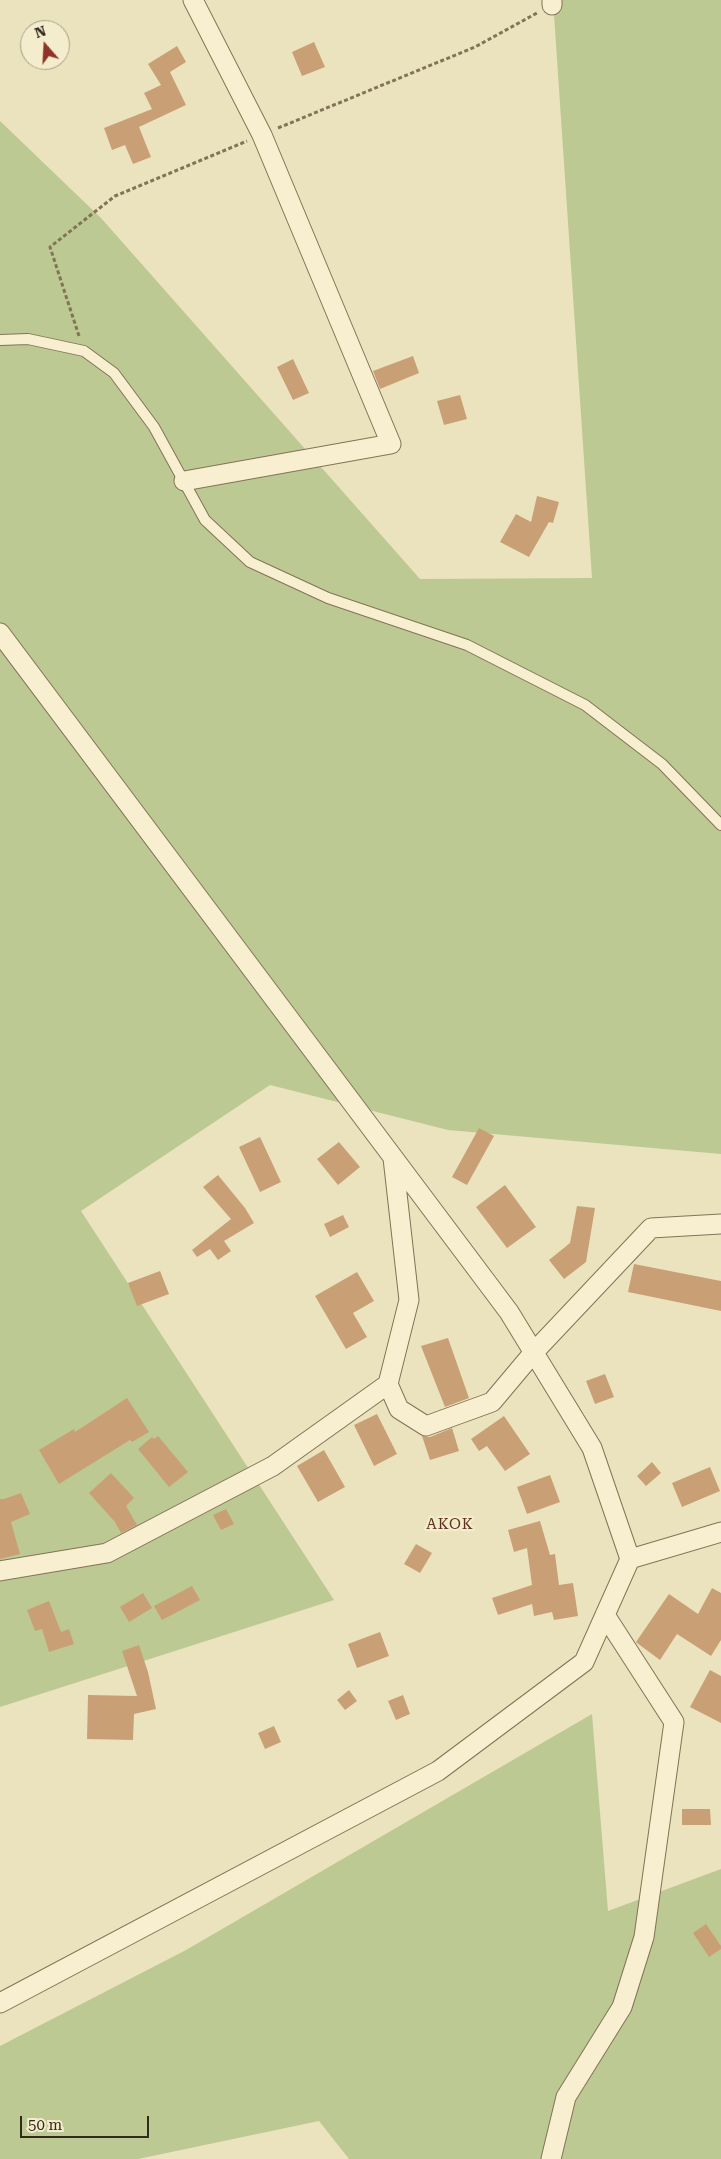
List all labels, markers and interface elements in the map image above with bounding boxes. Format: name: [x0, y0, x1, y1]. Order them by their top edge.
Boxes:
north arrow: [20, 20, 70, 70]
text: N: [33, 22, 48, 41]
district label: AKOK: [426, 1516, 474, 1534]
scale bar: [22, 2106, 151, 2138]
text: 50 m: [28, 2116, 62, 2134]

